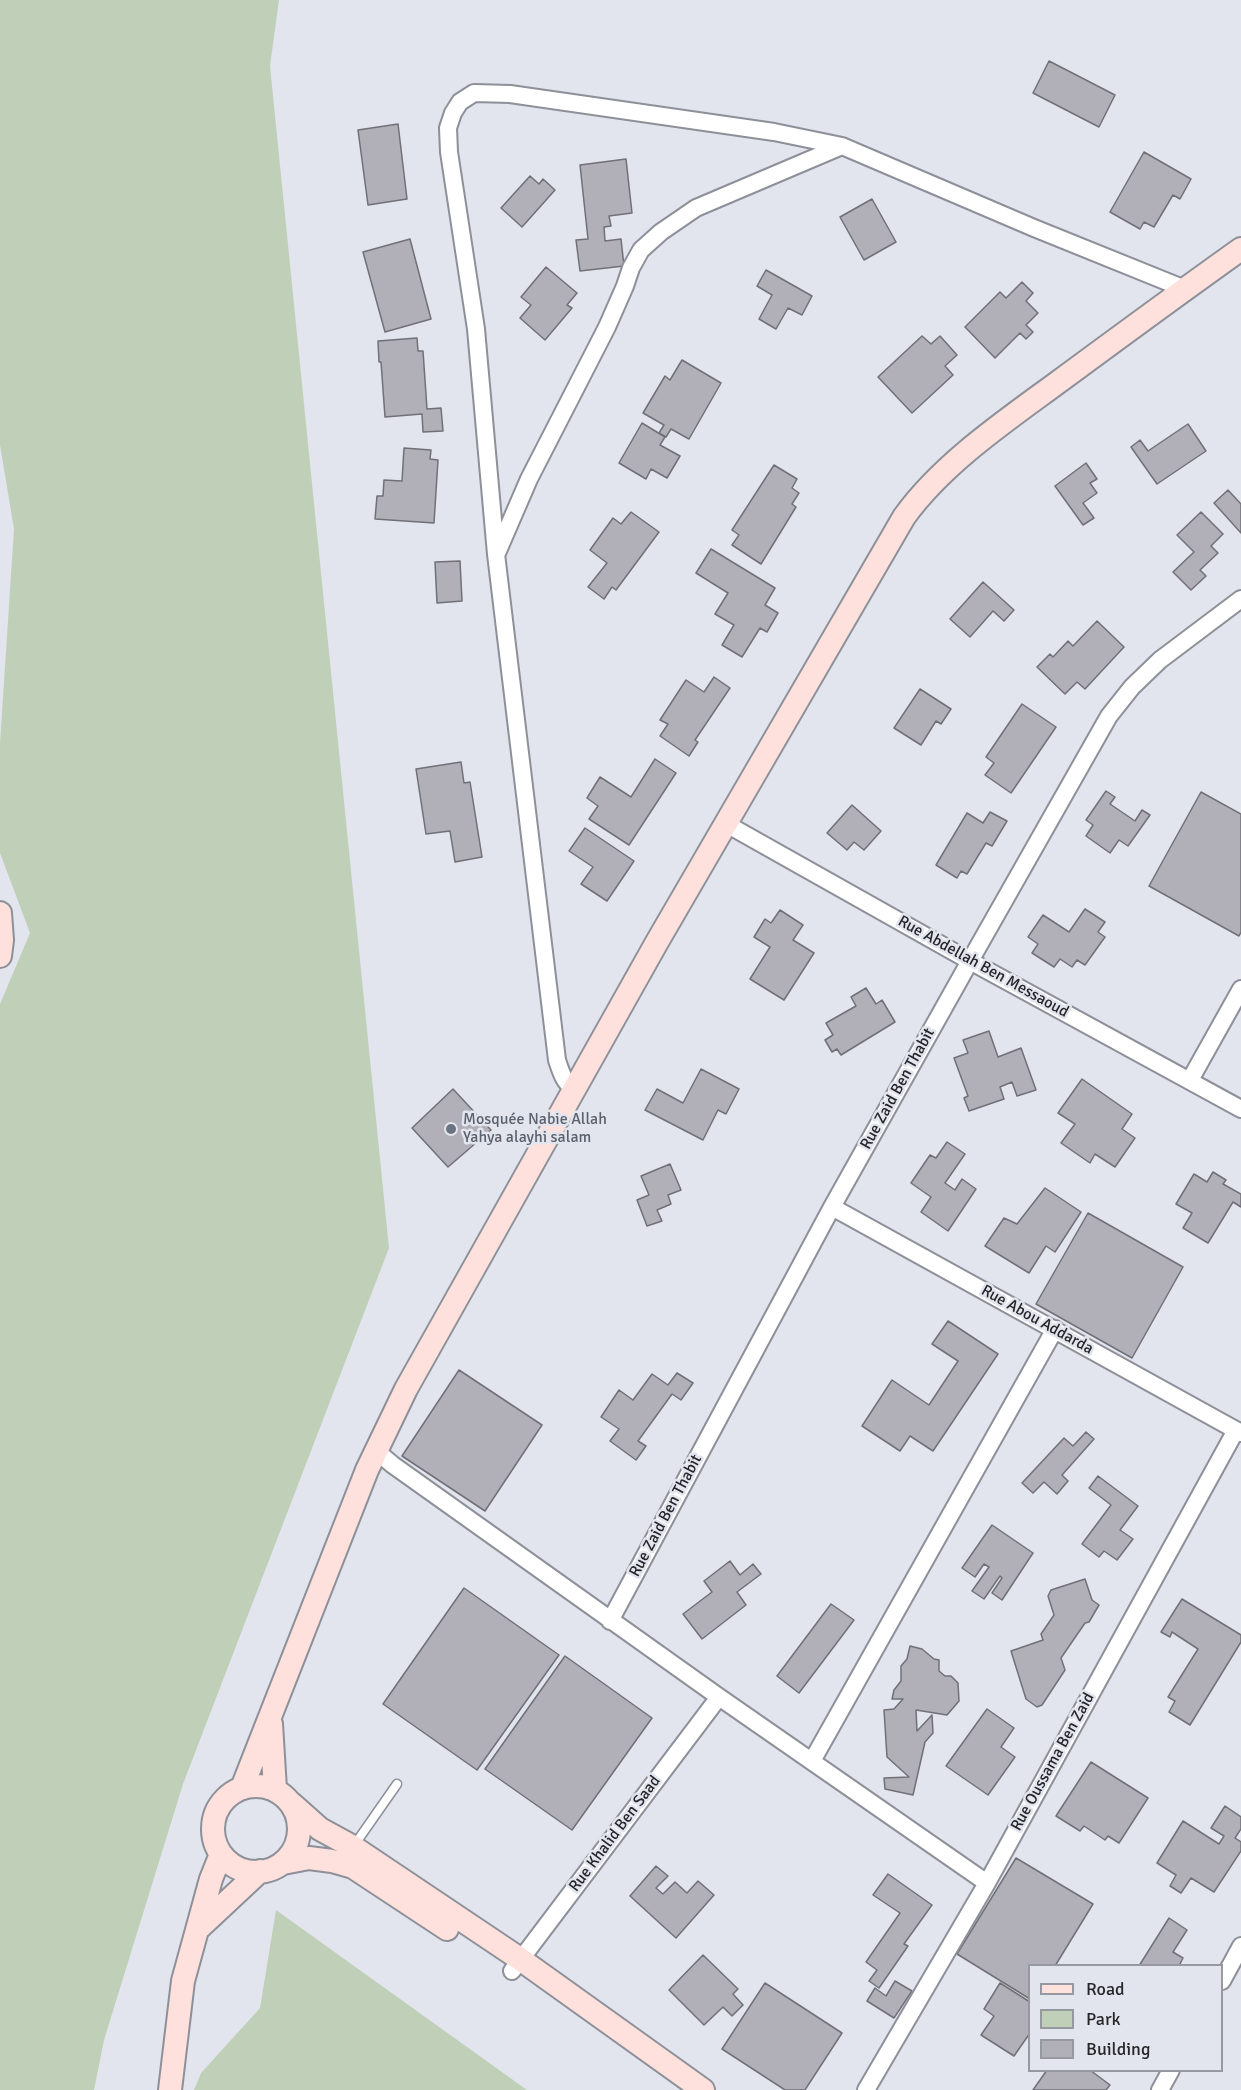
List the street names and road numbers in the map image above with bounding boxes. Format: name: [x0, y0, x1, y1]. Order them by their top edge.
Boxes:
street label: Rue Abdellah Ben Messaoud: [894, 912, 1072, 1022]
street label: Rue Zaid Ben Thabit: [857, 1025, 939, 1153]
street label: Rue Abou Addarda: [978, 1281, 1096, 1359]
street label: Rue Zaid Ben Thabit: [626, 1452, 706, 1580]
street label: Rue Oussama Ben Zaid: [1007, 1690, 1099, 1834]
street label: Rue Khalid Ben Saad: [565, 1772, 665, 1896]

